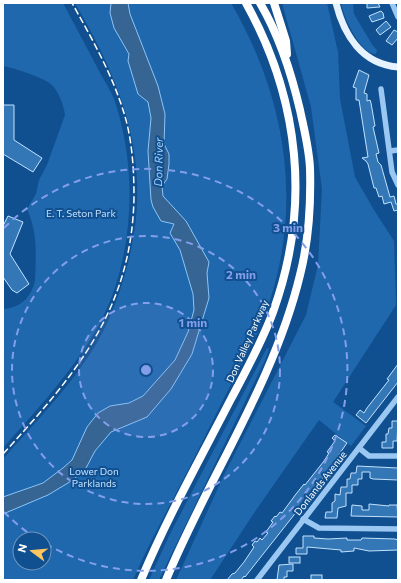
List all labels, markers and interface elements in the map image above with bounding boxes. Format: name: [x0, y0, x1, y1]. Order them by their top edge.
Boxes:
water label: Don River: [151, 137, 165, 187]
park label: E. T. Seton Park: [46, 207, 116, 219]
text: 3 min: [273, 220, 303, 234]
text: 2 min: [226, 267, 256, 281]
street label: Don Valley Parkway: [223, 298, 271, 384]
text: 1 min: [179, 315, 207, 329]
centre of rings: [139, 363, 153, 377]
street label: Donlands Avenue: [291, 449, 349, 517]
park label: Lower Don Parklands: [69, 465, 119, 489]
north arrow: [12, 531, 52, 571]
text: N: [15, 542, 29, 554]

